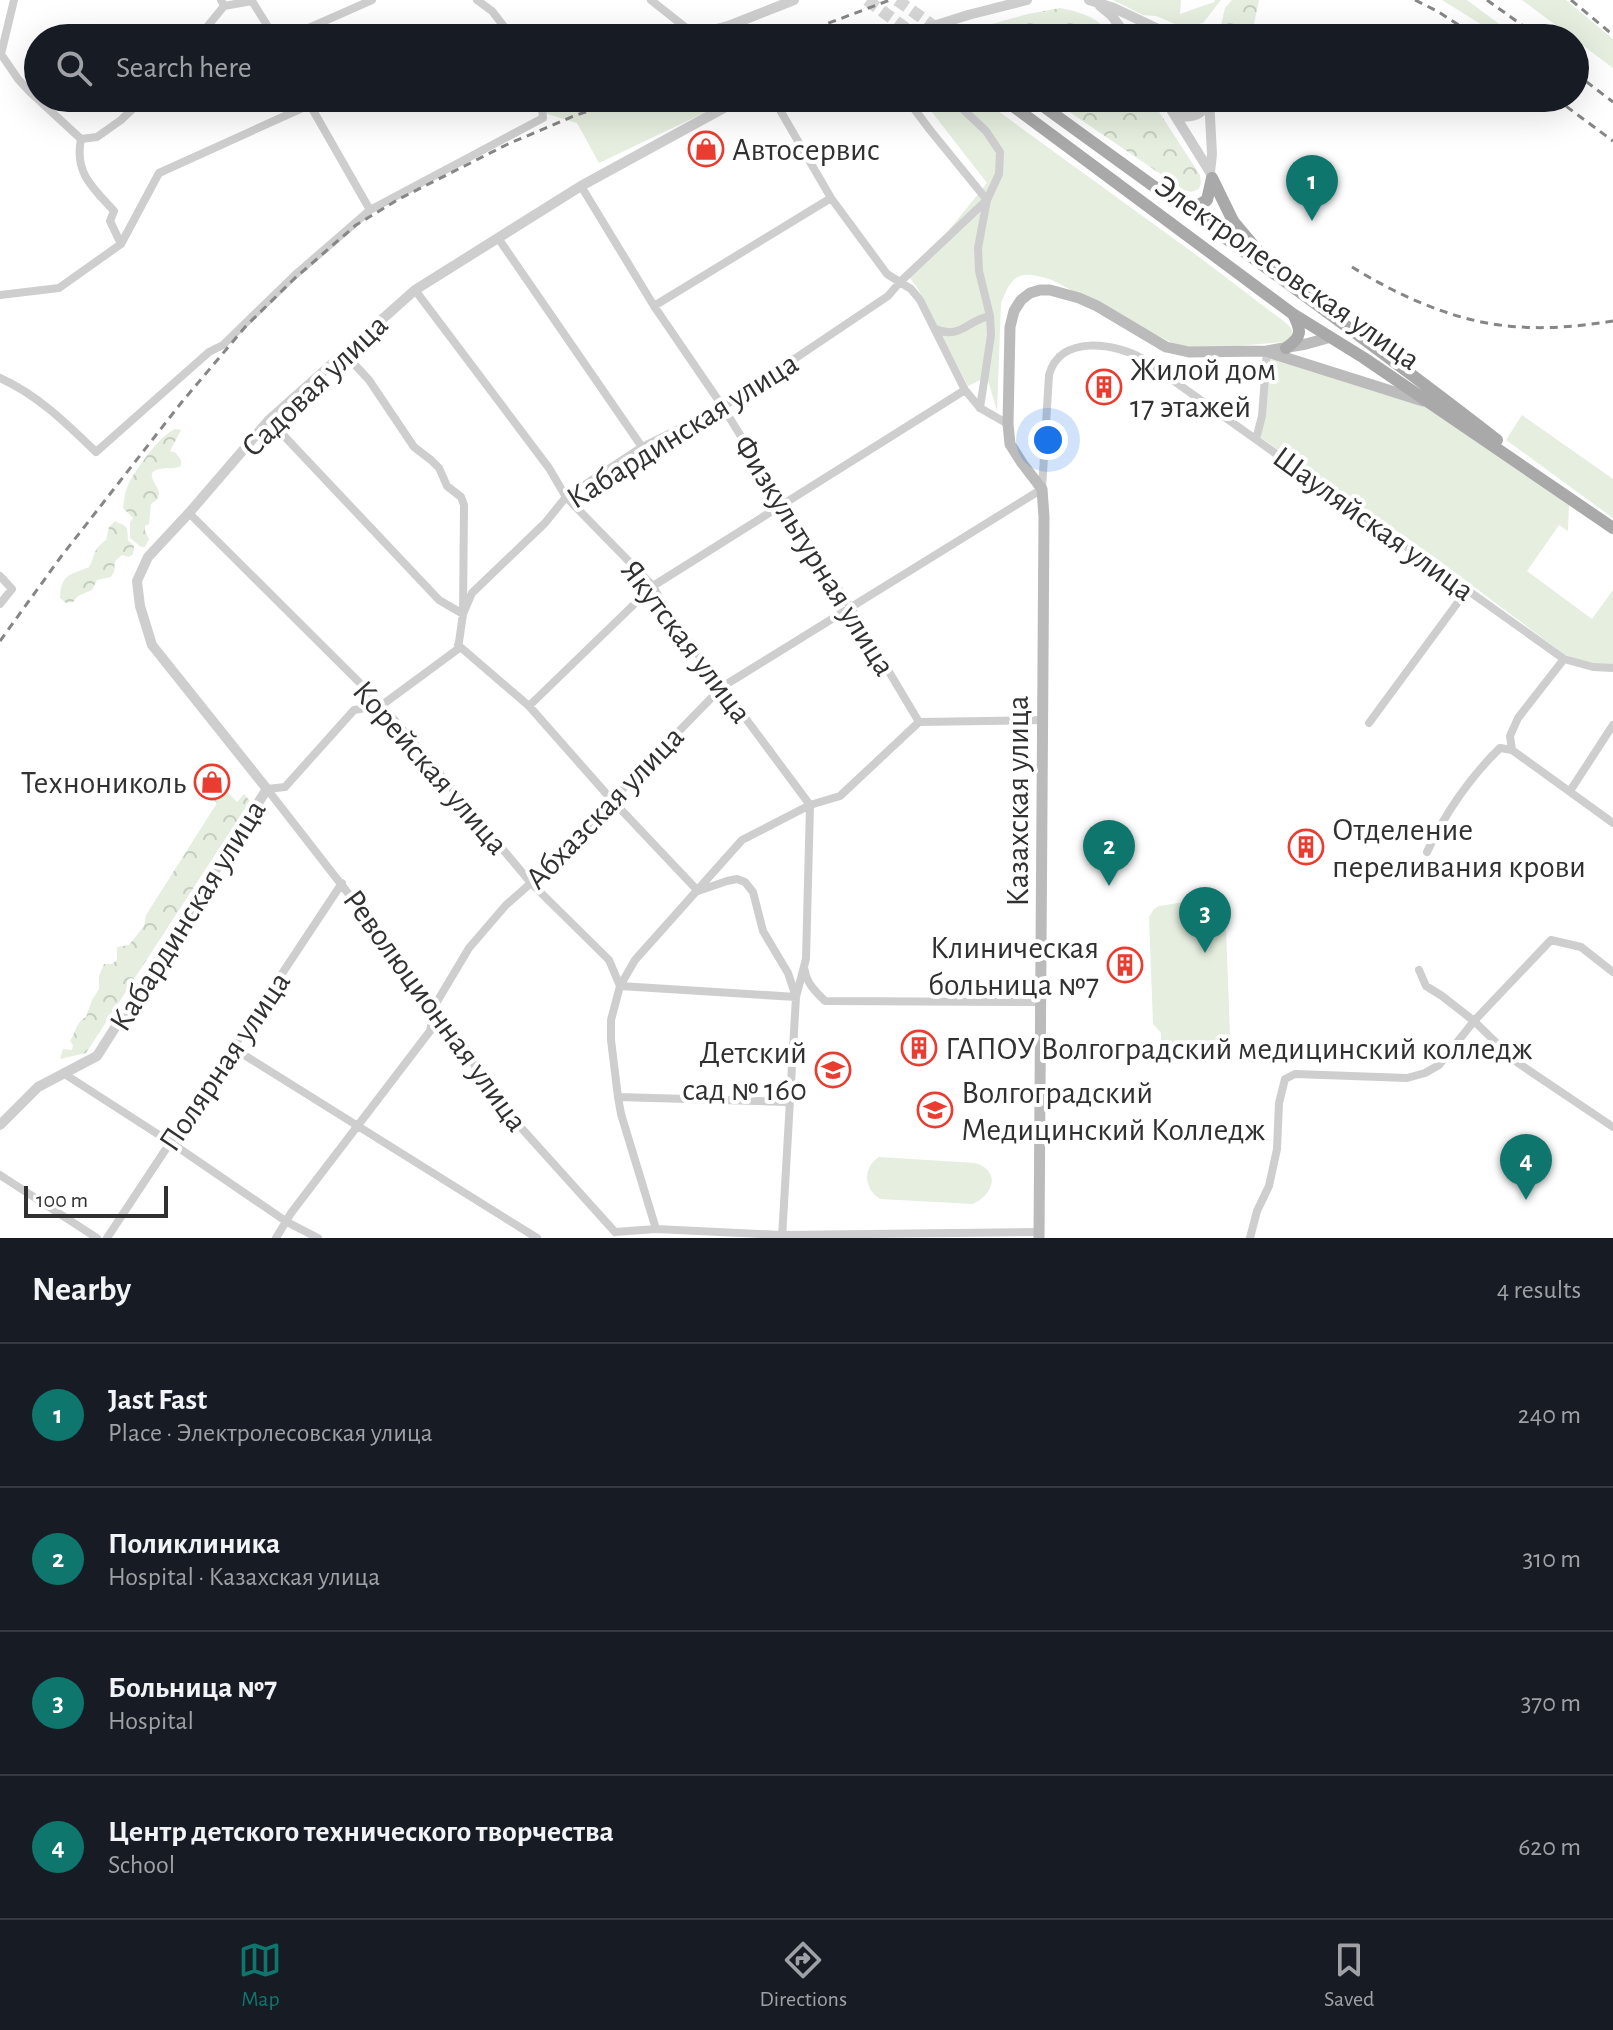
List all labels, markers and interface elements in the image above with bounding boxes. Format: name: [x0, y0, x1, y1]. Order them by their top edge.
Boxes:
search box: [24, 24, 1589, 112]
icon: search: [52, 46, 96, 90]
text: Search here: [116, 53, 252, 83]
shop icon: Автосервис: [687, 130, 725, 168]
place label: Автосервис: [732, 134, 880, 166]
pin: 1: [1286, 155, 1338, 221]
street label: Электролесовская улица: [1149, 169, 1426, 376]
street label: Садовая улица: [235, 308, 394, 463]
street label: Кабардинская улица: [561, 347, 804, 515]
place label: Жилой дом 17 этажей: [1130, 354, 1276, 423]
building icon: Жилой дом 17 этажей: [1085, 368, 1123, 406]
your location: [1028, 420, 1068, 460]
street label: Физкультурная улица: [727, 430, 901, 681]
street label: Шауляйская улица: [1267, 440, 1480, 607]
street label: Якутская улица: [615, 554, 758, 729]
street label: Корейская улица: [346, 675, 514, 861]
street label: Казахская улица: [1002, 695, 1034, 907]
street label: Абхазская улица: [520, 720, 690, 895]
shop icon: Технониколь: [193, 763, 231, 801]
place label: Технониколь: [21, 767, 186, 799]
street label: Кабардинская улица: [104, 794, 272, 1037]
place label: Отделение переливания крови: [1332, 814, 1586, 883]
pin: 2: [1083, 820, 1135, 886]
building icon: Отделение переливания крови: [1287, 828, 1325, 866]
street label: Революционная улица: [337, 884, 533, 1137]
pin: 3: [1179, 887, 1231, 953]
place label: Клиническая больница №7: [928, 932, 1099, 1001]
building icon: Клиническая больница №7: [1106, 946, 1144, 984]
street label: Полярная улица: [153, 966, 297, 1157]
building icon: ГАПОУ Волгоградский медицинский колледж: [900, 1029, 938, 1067]
place label: ГАПОУ Волгоградский медицинский колледж: [945, 1033, 1533, 1065]
place label: Детский сад № 160: [682, 1037, 807, 1106]
school or university icon: Детский сад № 160: [814, 1051, 852, 1089]
place label: Волгоградский Медицинский Колледж: [961, 1077, 1265, 1146]
school or university icon: Волгоградский Медицинский Колледж: [916, 1091, 954, 1129]
pin: 4: [1500, 1134, 1552, 1200]
scale bar: [24, 1182, 168, 1218]
text: 100 m: [36, 1189, 88, 1211]
text: Nearby: [32, 1273, 131, 1307]
text: 4 results: [1497, 1277, 1581, 1303]
text: Jast Fast: [108, 1385, 207, 1415]
text: 1: [53, 1402, 63, 1428]
text: 240 m: [1518, 1402, 1581, 1428]
text: Place · Электролесовская улица: [108, 1420, 433, 1446]
text: Поликлиника: [108, 1529, 280, 1559]
text: 2: [52, 1546, 64, 1572]
text: 310 m: [1523, 1546, 1581, 1572]
text: Hospital · Казахская улица: [108, 1564, 380, 1590]
text: Больница №7: [108, 1673, 277, 1703]
text: 3: [52, 1690, 64, 1716]
text: 370 m: [1521, 1690, 1581, 1716]
text: Hospital: [108, 1708, 194, 1734]
text: Центр детского технического творчества: [108, 1817, 614, 1847]
text: 4: [51, 1834, 65, 1860]
text: 620 m: [1518, 1834, 1581, 1860]
text: School: [108, 1852, 175, 1878]
tab: Map: [238, 1938, 282, 2012]
tab: Directions: [759, 1938, 847, 2012]
tab: Saved: [1324, 1938, 1374, 2012]

